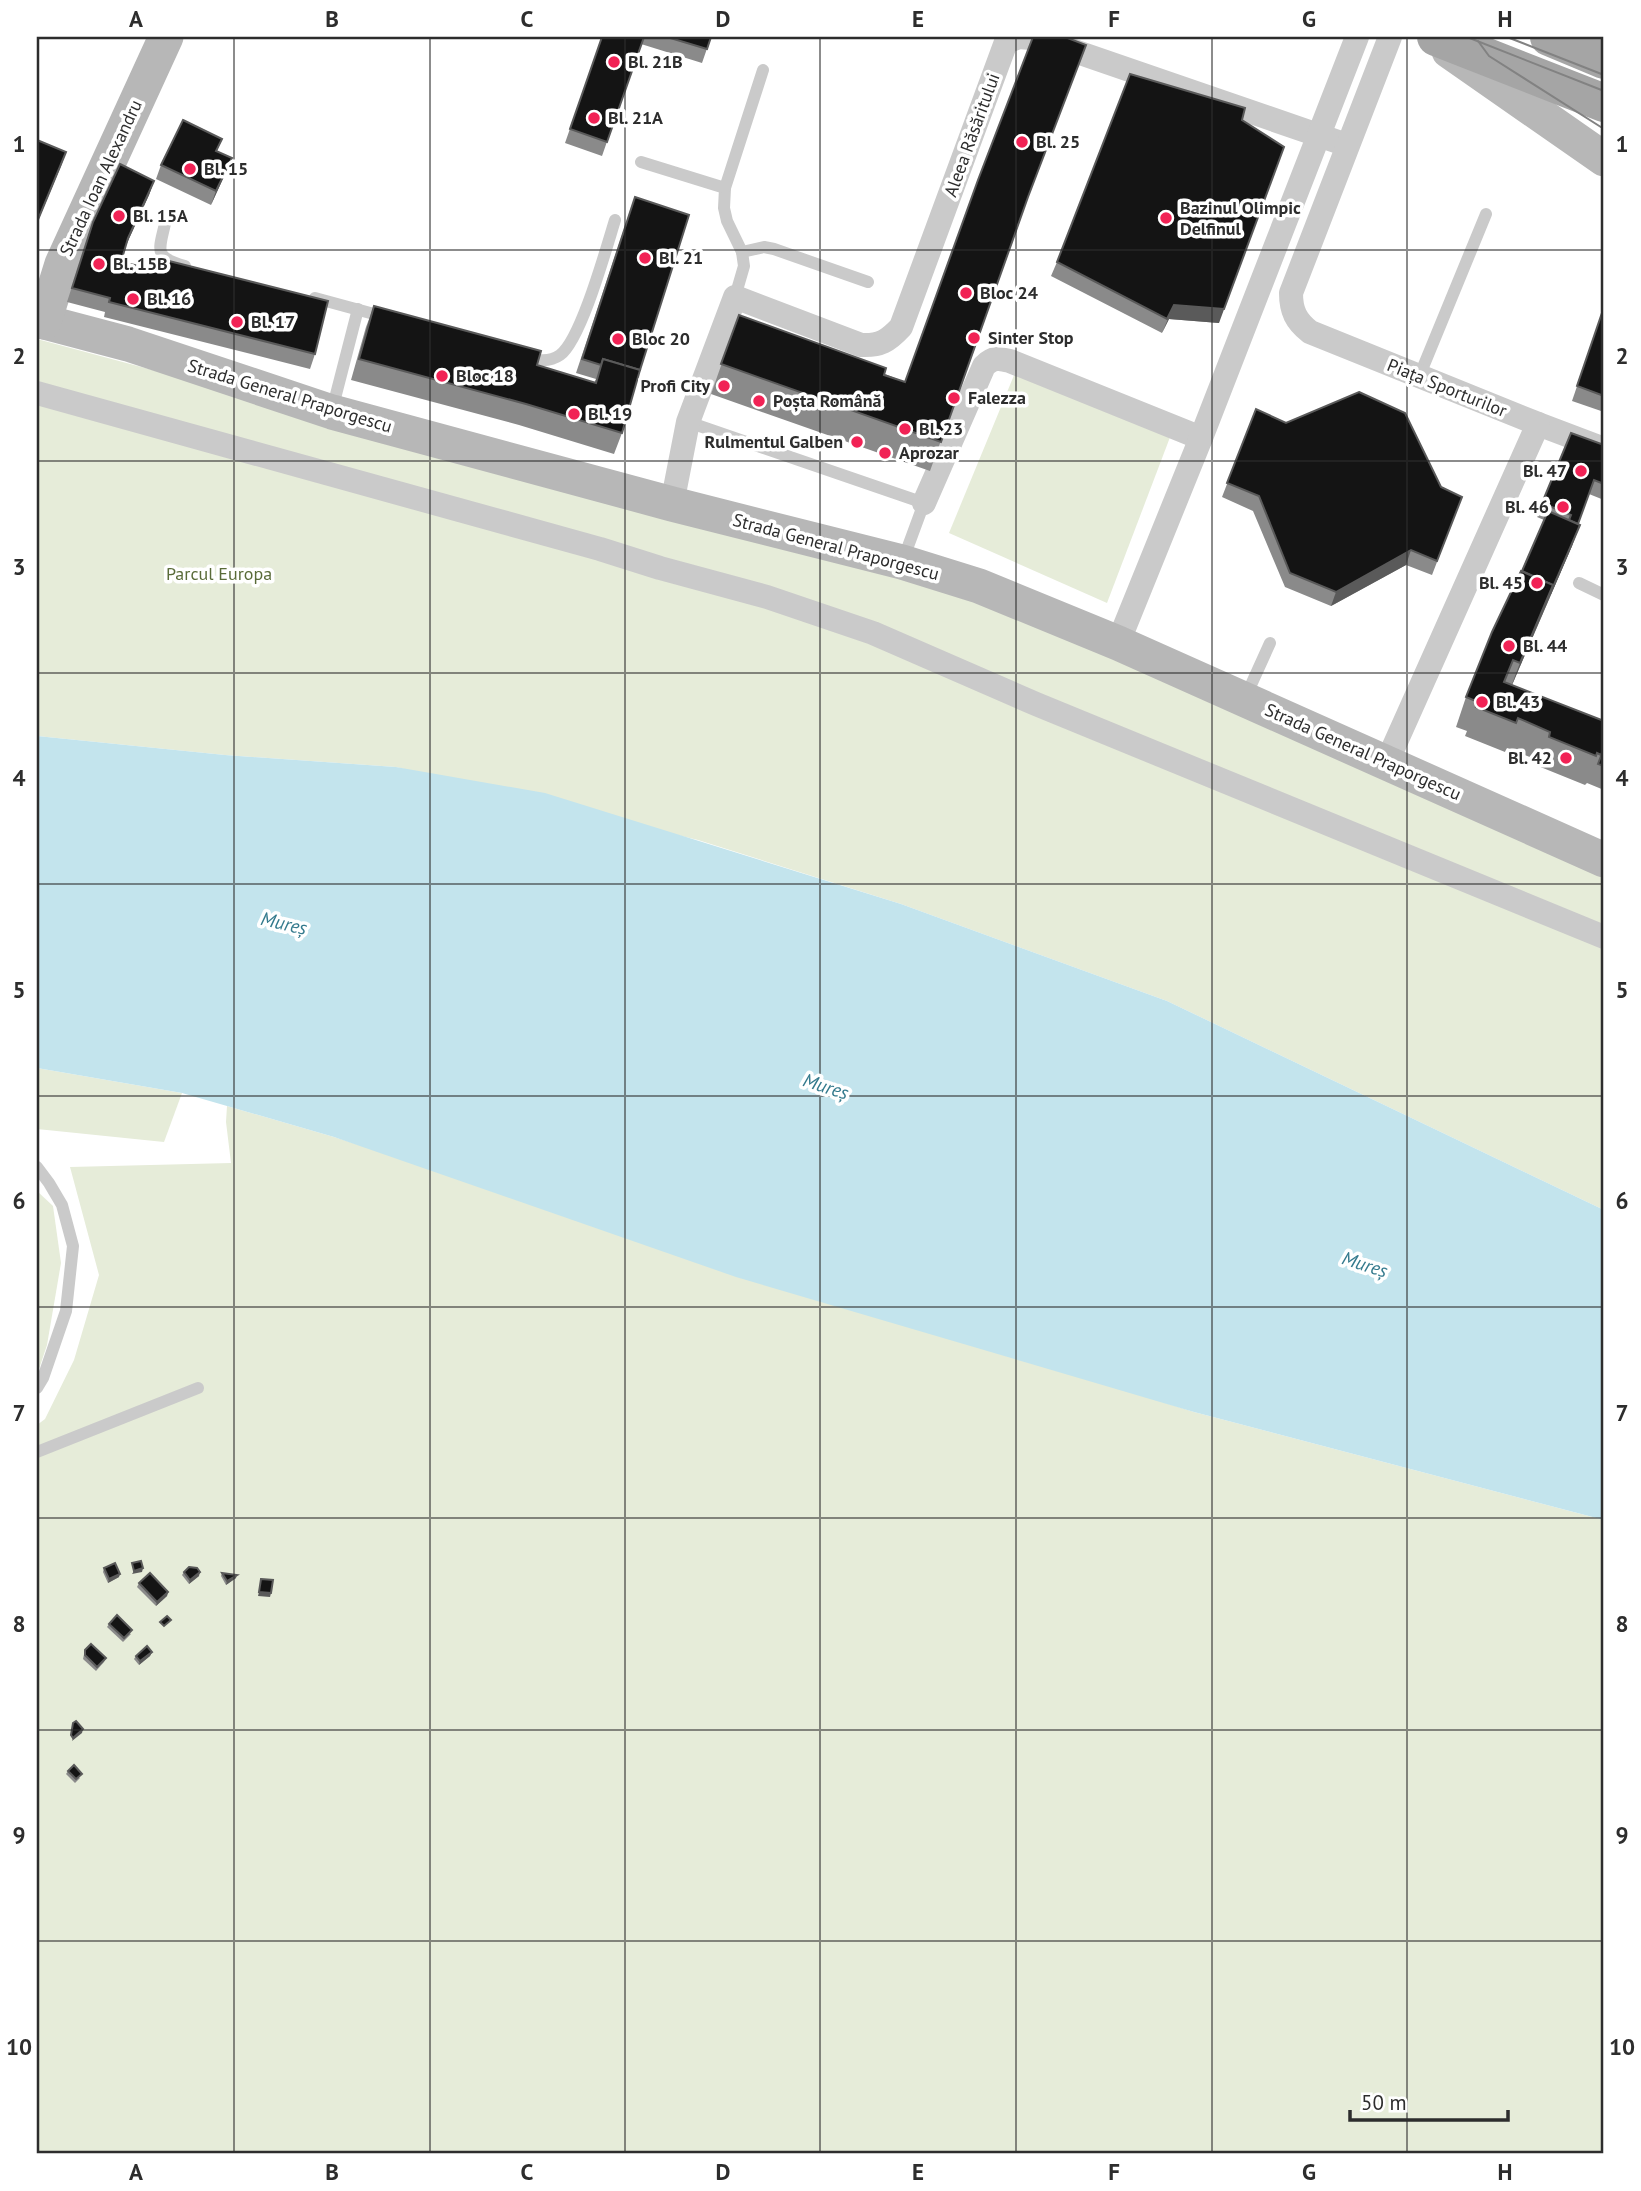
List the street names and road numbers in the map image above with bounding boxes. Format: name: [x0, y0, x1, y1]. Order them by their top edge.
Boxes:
street label: Aleea Răsăritului: [938, 70, 1005, 200]
street label: Strada Ioan Alexandru: [54, 96, 147, 260]
street label: Strada General Praporgescu: [185, 353, 395, 438]
street label: Piața Sporturilor: [1384, 353, 1510, 422]
street label: Strada General Praporgescu: [730, 508, 942, 585]
street label: Strada General Praporgescu: [1261, 698, 1465, 805]

